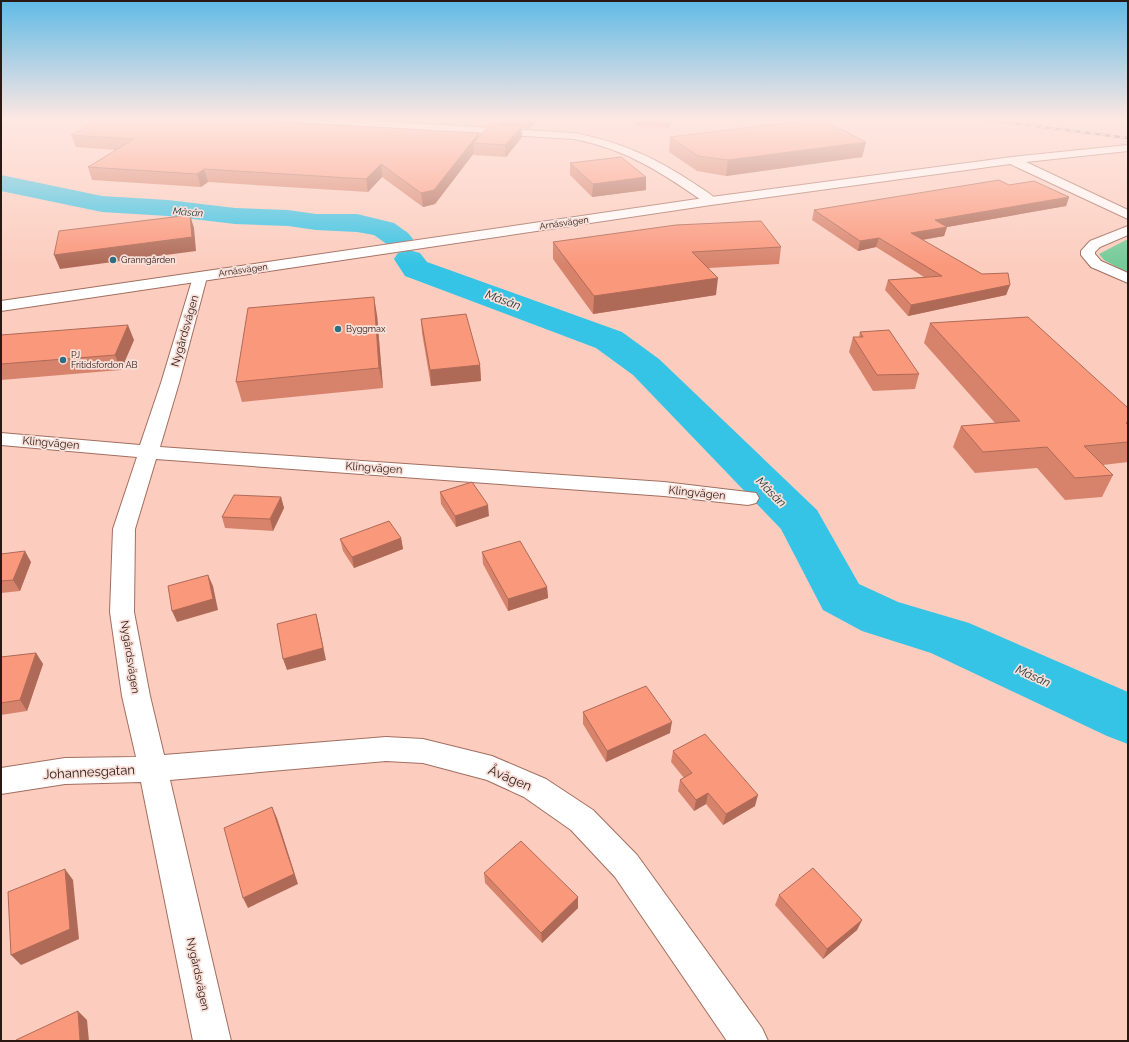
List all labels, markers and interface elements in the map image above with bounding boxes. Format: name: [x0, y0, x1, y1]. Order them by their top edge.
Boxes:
water label: Måsån: [172, 205, 204, 219]
street label: Arnäsvägen: [539, 215, 589, 231]
marker: Granngården: [108, 255, 118, 265]
place label: Granngården: [121, 255, 176, 265]
street label: Arnäsvägen: [218, 262, 268, 278]
water label: Måsån: [483, 287, 523, 313]
street label: Nygårdsvägen: [169, 294, 201, 368]
marker: Byggmax: [333, 324, 343, 334]
place label: Byggmax: [346, 324, 386, 334]
place label: PJ Fritidsfordon AB: [71, 350, 138, 370]
marker: PJ Fritidsfordon AB: [58, 355, 68, 365]
street label: Klingvägen: [22, 434, 80, 452]
street label: Klingvägen: [345, 460, 403, 476]
water label: Måsån: [753, 474, 789, 510]
street label: Klingvägen: [668, 484, 726, 502]
street label: Nygårdsvägen: [118, 619, 142, 695]
water label: Måsån: [1013, 662, 1053, 690]
street label: Åvägen: [486, 761, 534, 794]
street label: Johannesgatan: [43, 762, 135, 782]
street label: Nygårdsvägen: [184, 936, 212, 1012]

